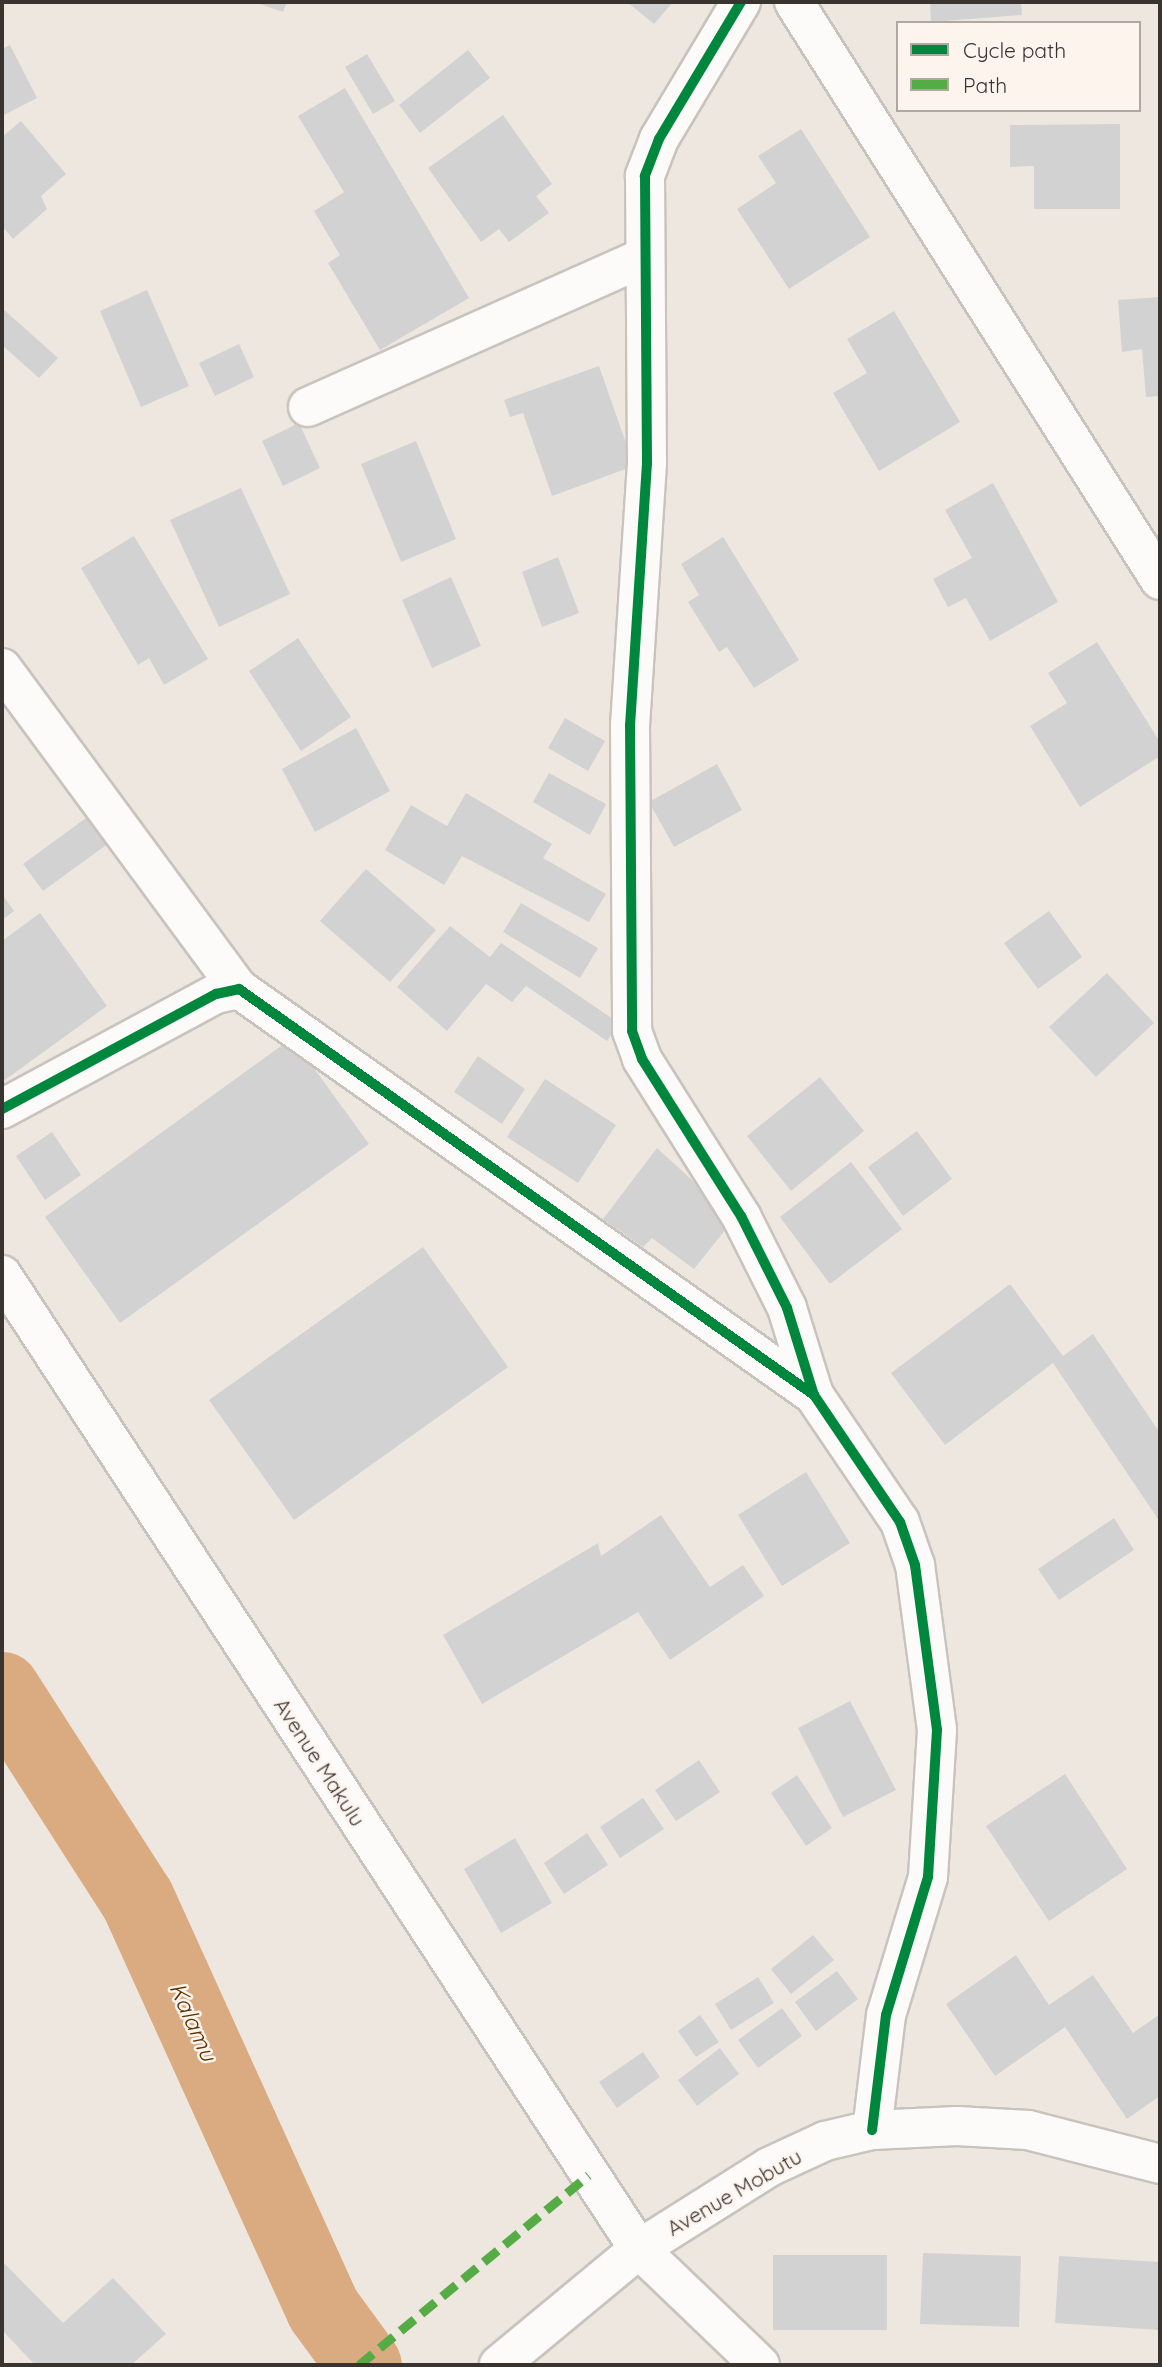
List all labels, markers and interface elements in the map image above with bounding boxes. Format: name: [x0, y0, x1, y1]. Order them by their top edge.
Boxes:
legend: [896, 21, 1141, 112]
text: Cycle path: [963, 37, 1066, 63]
text: Path: [963, 72, 1007, 98]
street label: Avenue Makulu: [269, 1693, 371, 1831]
water label: Kalamu: [164, 1979, 222, 2065]
street label: Avenue Mobutu: [662, 2143, 806, 2241]

